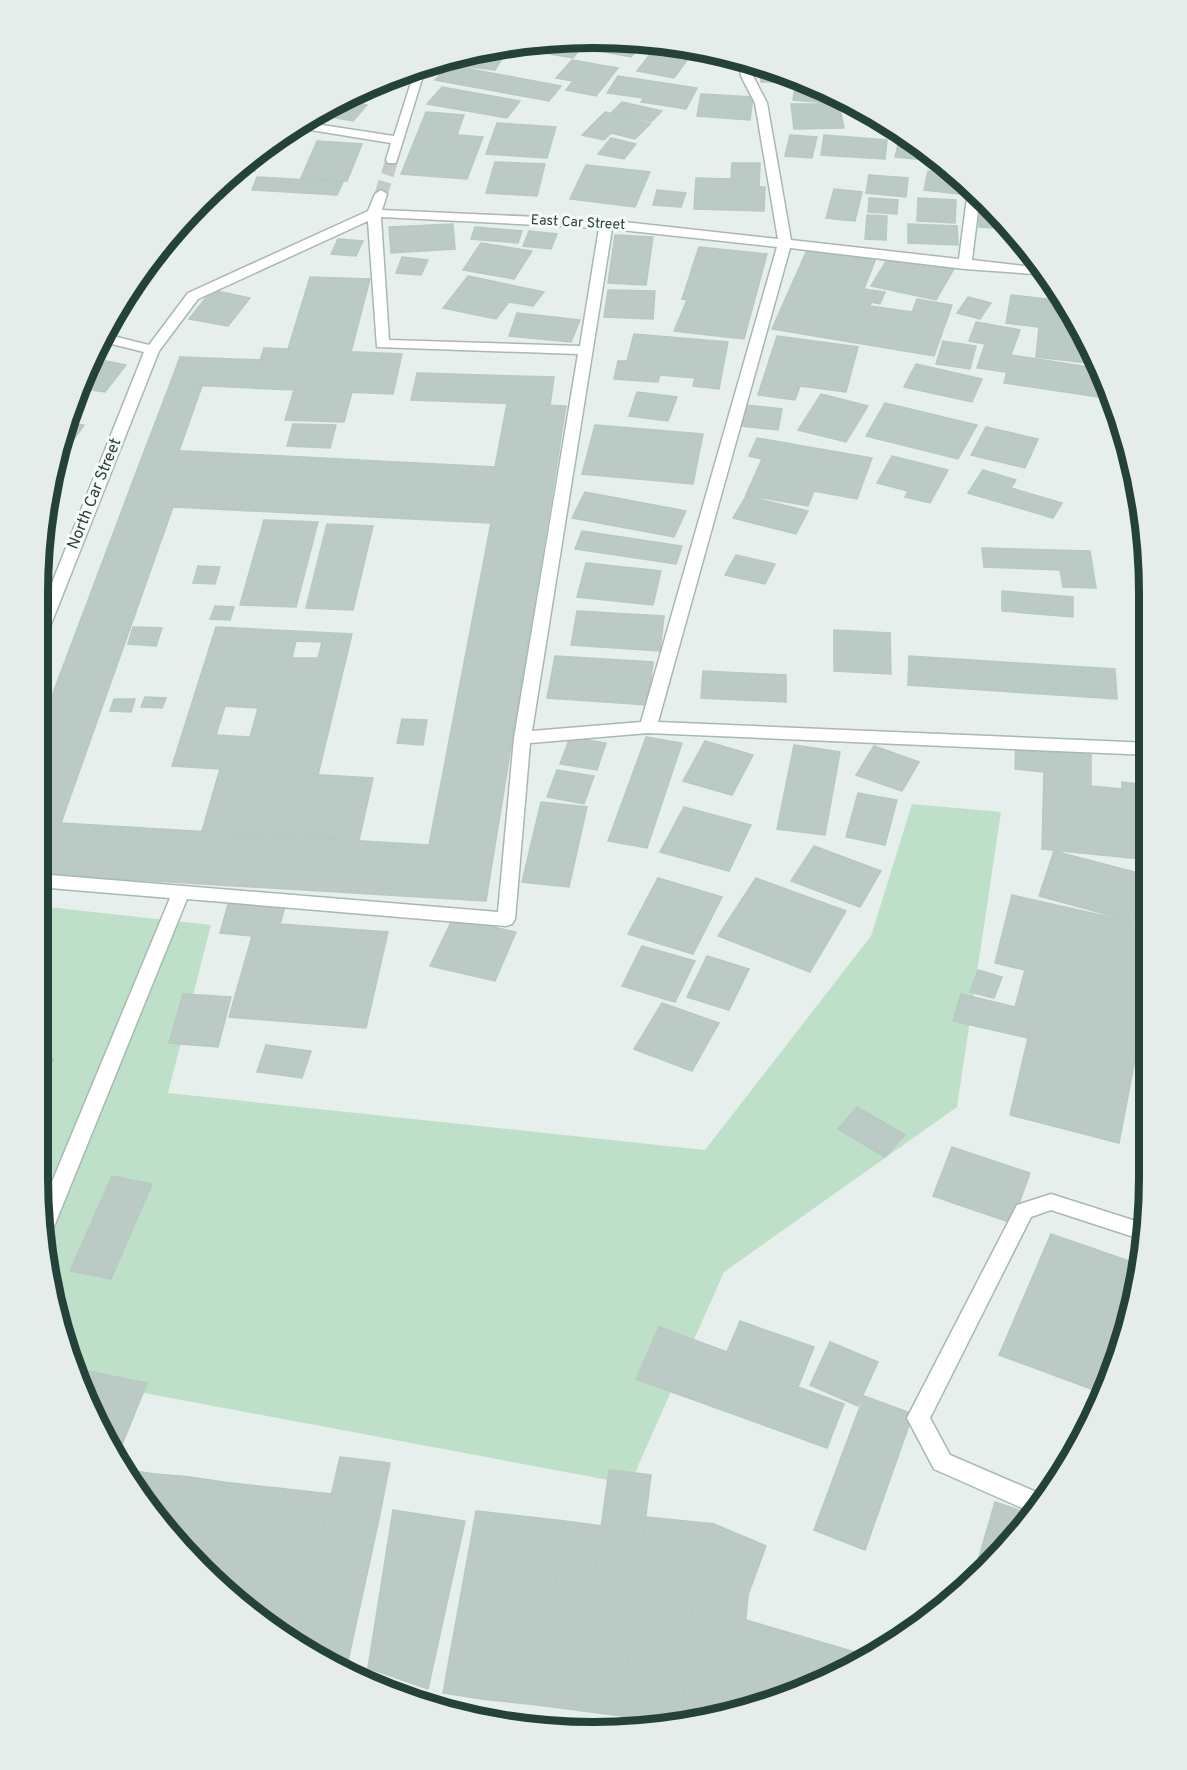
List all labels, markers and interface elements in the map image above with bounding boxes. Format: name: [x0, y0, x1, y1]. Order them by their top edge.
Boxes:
street label: East Car Street: [530, 212, 626, 234]
street label: North Car Street: [64, 435, 126, 553]

